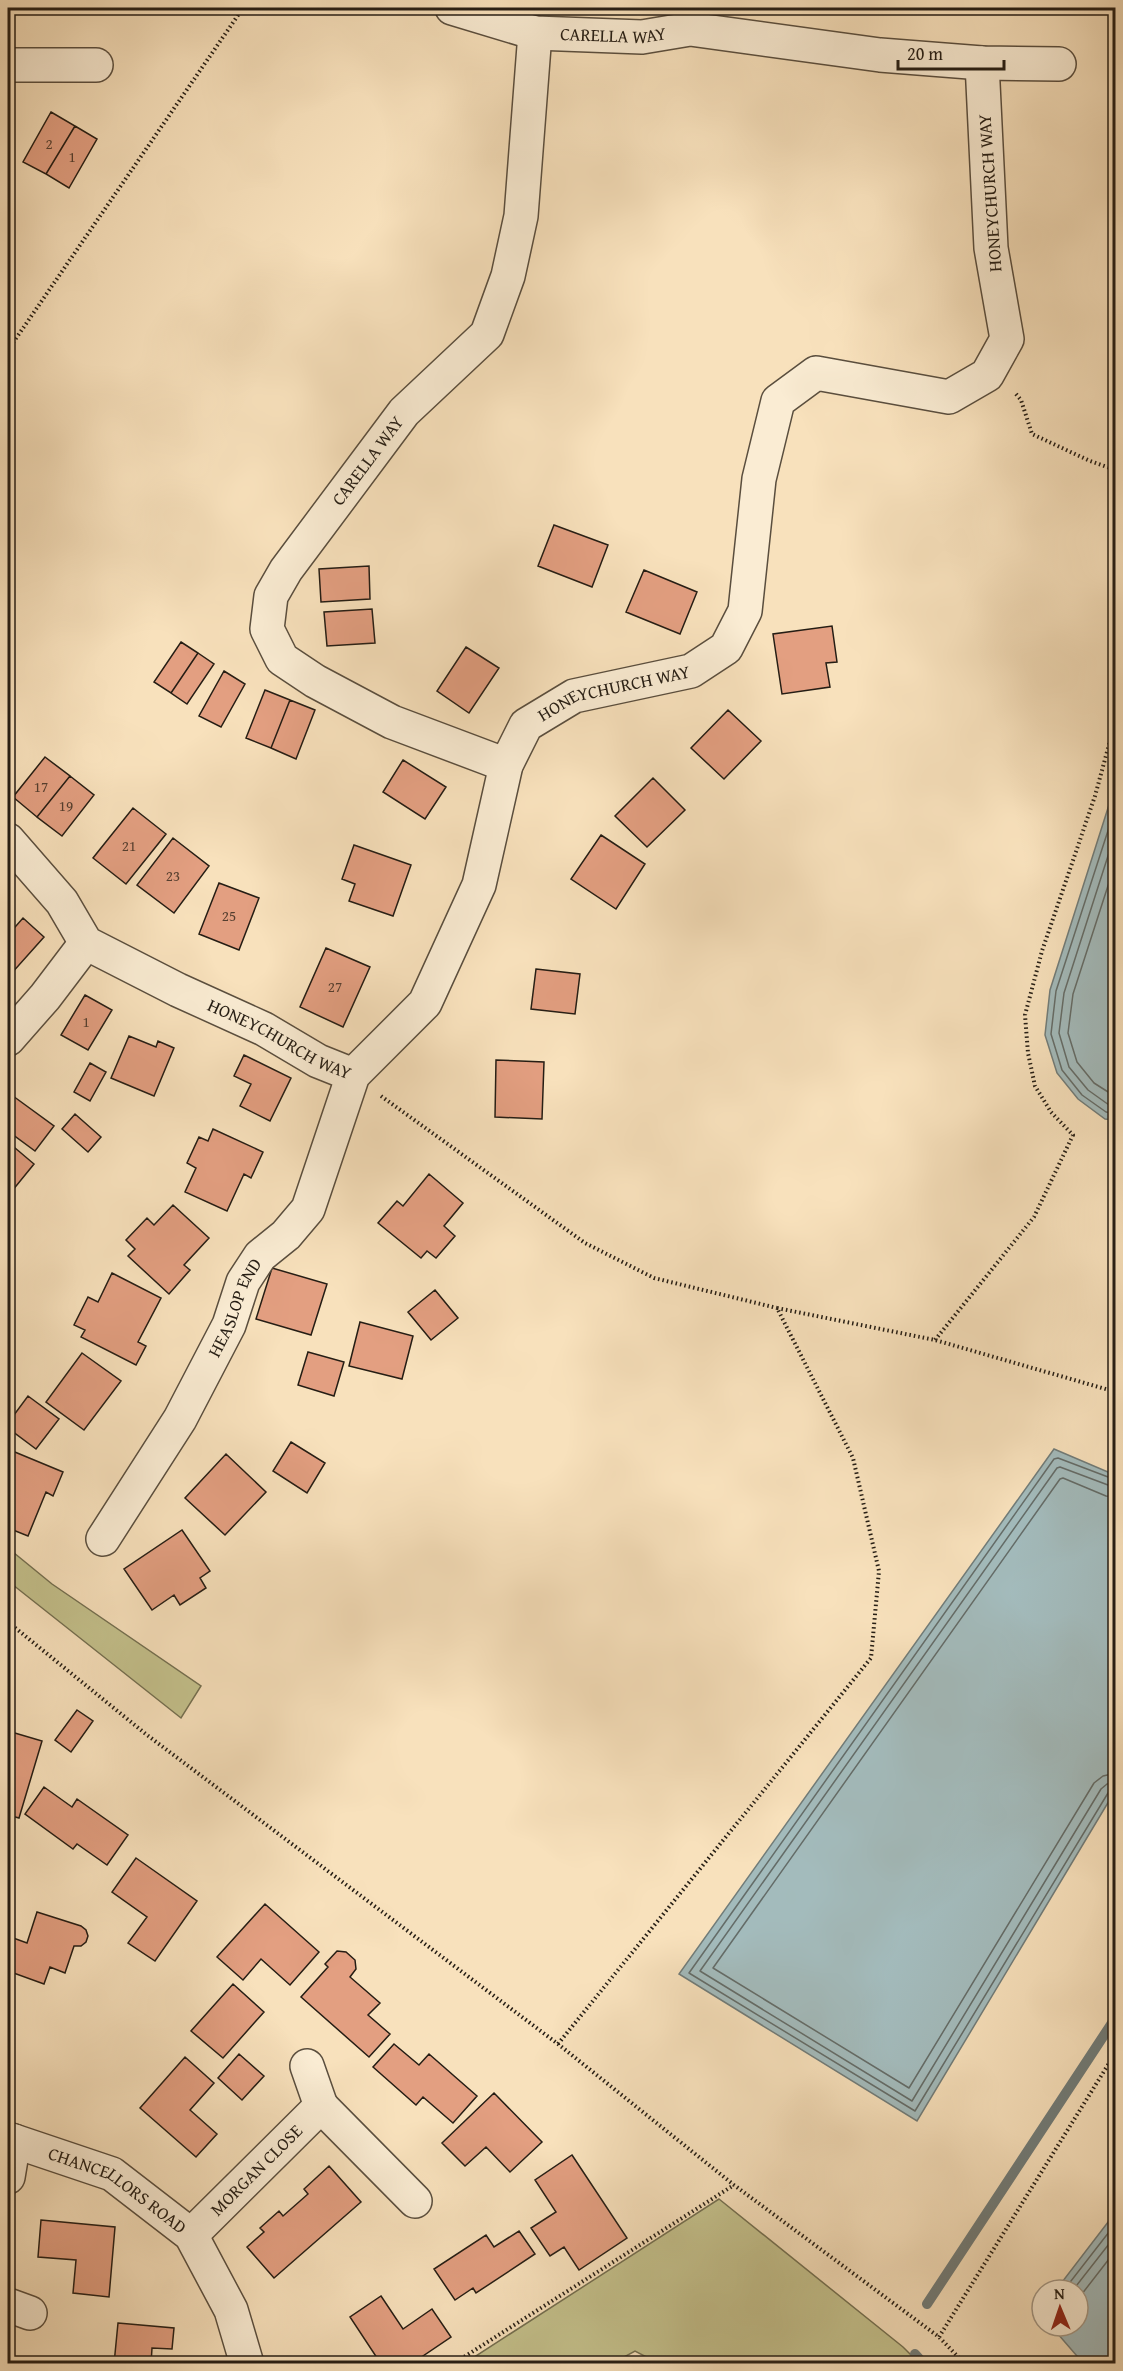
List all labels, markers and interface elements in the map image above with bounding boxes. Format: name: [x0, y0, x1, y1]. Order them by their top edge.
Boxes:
street label: CARELLA WAY: [560, 19, 668, 50]
scale bar: [898, 33, 1004, 71]
text: 20 m: [907, 40, 943, 67]
street label: HONEYCHURCH WAY: [971, 113, 1008, 273]
house number: 2: [45, 133, 53, 154]
house number: 1: [68, 146, 76, 167]
street label: CARELLA WAY: [325, 410, 410, 511]
street label: HONEYCHURCH WAY: [532, 658, 692, 728]
house number: 17: [34, 776, 48, 797]
house number: 19: [59, 795, 73, 816]
house number: 21: [122, 835, 136, 856]
house number: 23: [166, 865, 180, 886]
house number: 25: [222, 905, 236, 926]
house number: 27: [328, 976, 342, 997]
street label: HONEYCHURCH WAY: [203, 991, 356, 1086]
house number: 1: [82, 1011, 90, 1032]
street label: HEASLOP END: [201, 1252, 268, 1362]
street label: MORGAN CLOSE: [204, 2118, 308, 2222]
street label: CHANCELLORS ROAD: [45, 2140, 193, 2240]
north arrow: [1030, 2278, 1090, 2338]
text: N: [1054, 2281, 1066, 2305]

